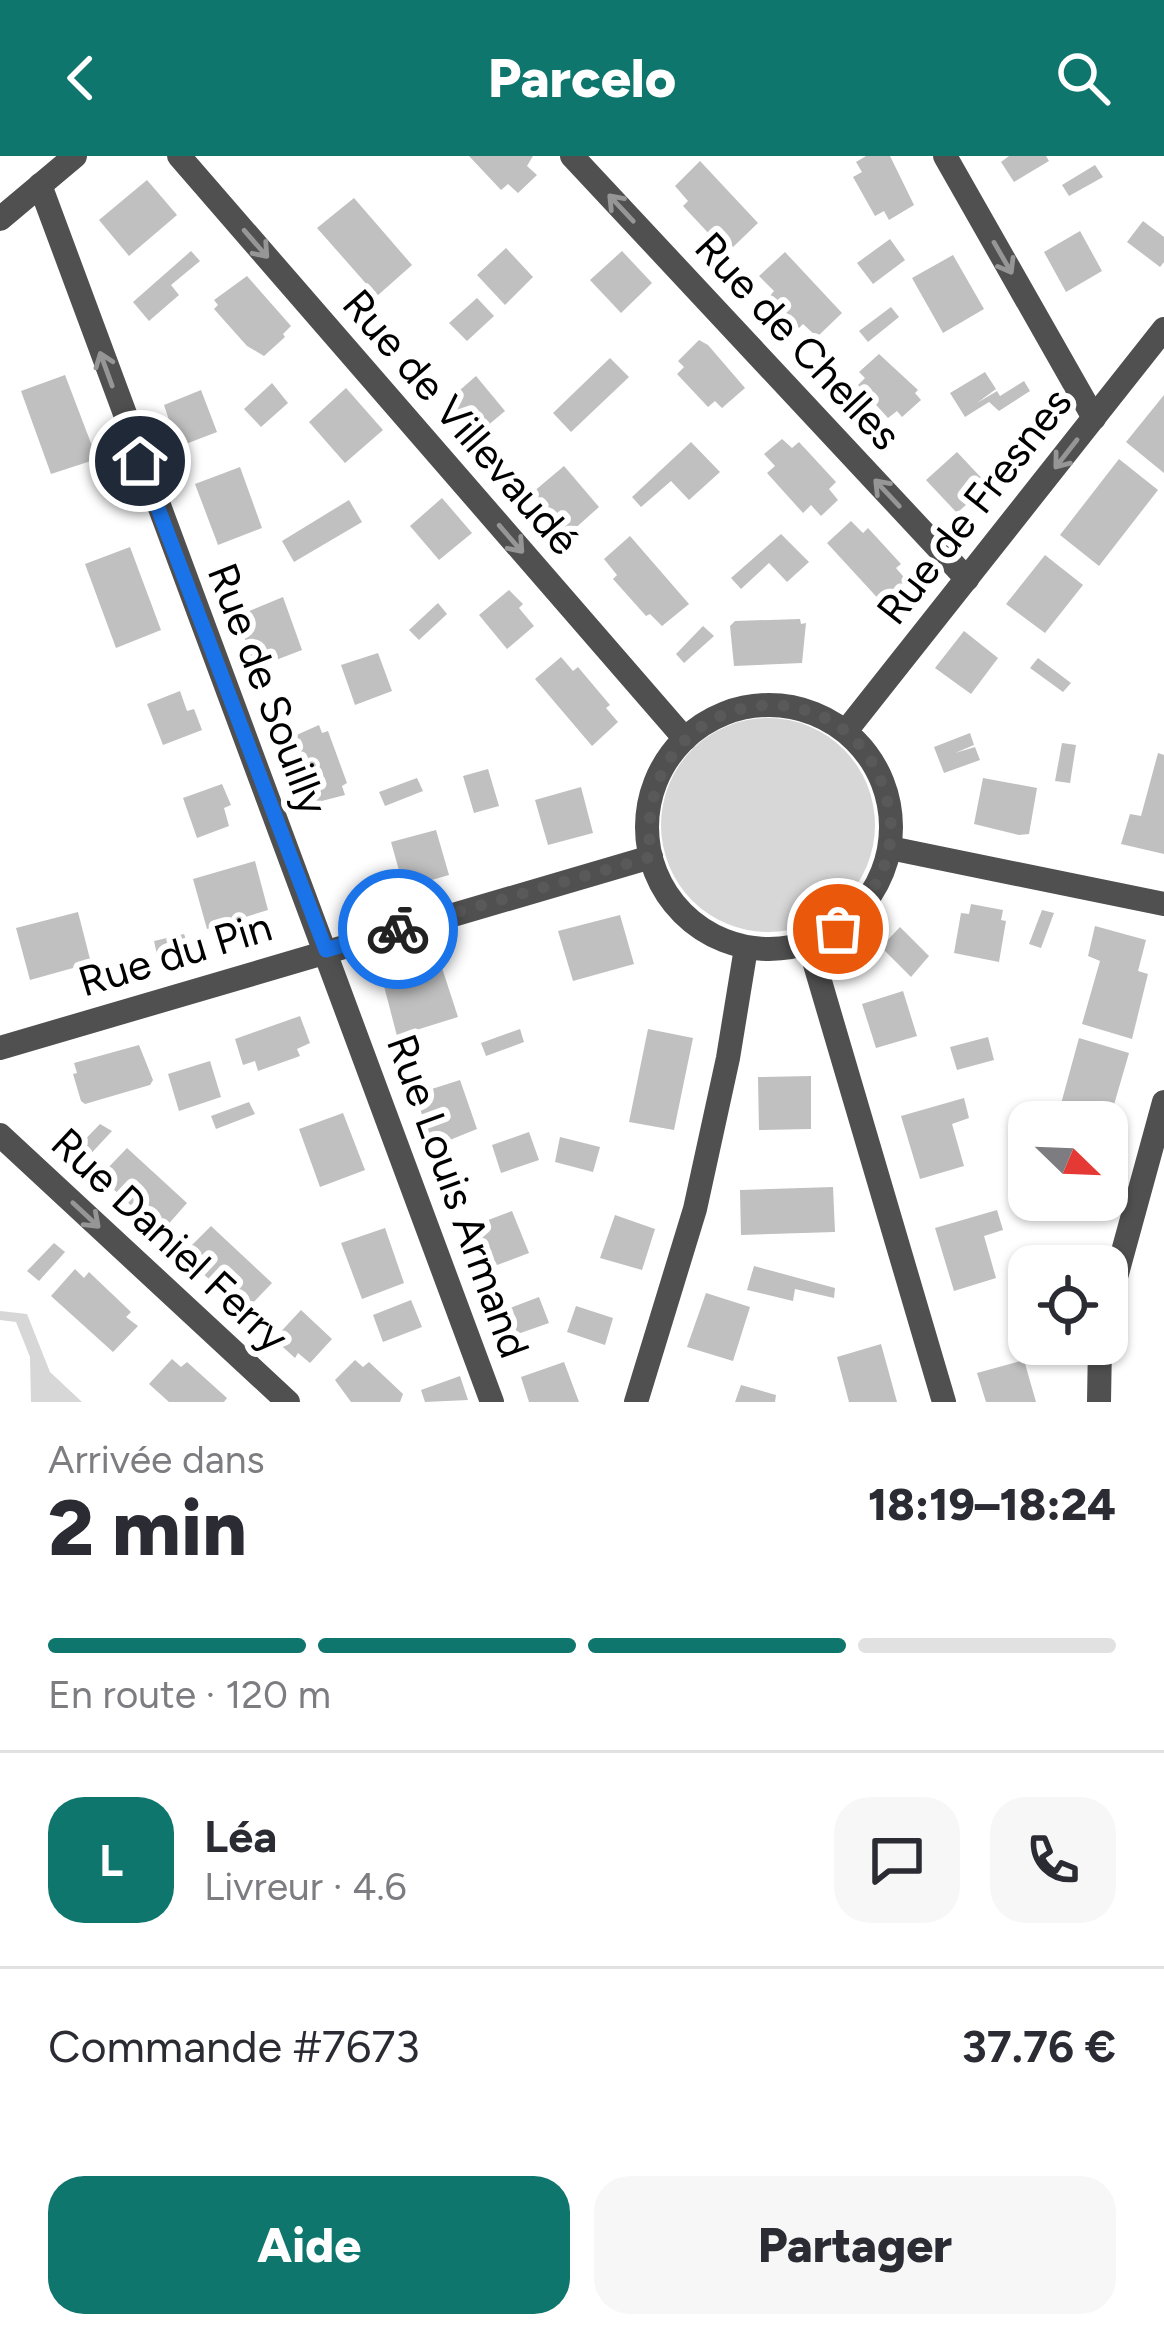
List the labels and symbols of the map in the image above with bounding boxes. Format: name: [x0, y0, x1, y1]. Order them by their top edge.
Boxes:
one-way arrow: [608, 194, 635, 224]
street label: Rue de Chelles: [684, 222, 912, 460]
one-way arrow: [242, 229, 269, 259]
one-way arrow: [991, 239, 1015, 274]
street label: Rue de Villevaudé: [332, 279, 590, 565]
one-way arrow: [94, 351, 116, 388]
street label: Rue de Fresnes: [866, 378, 1082, 634]
pin: [89, 410, 191, 512]
one-way arrow: [1053, 437, 1080, 469]
one-way arrow: [874, 479, 902, 509]
one-way arrow: [497, 523, 525, 554]
street label: Rue de Souilly: [197, 556, 339, 822]
courier: [338, 869, 458, 989]
pin: [787, 878, 889, 980]
street label: Rue du Pin: [72, 901, 278, 1007]
street label: Rue Louis Armand: [376, 1027, 540, 1365]
north arrow: [1008, 1101, 1128, 1221]
street label: Rue Daniel Ferry: [41, 1117, 299, 1363]
one-way arrow: [70, 1200, 100, 1228]

